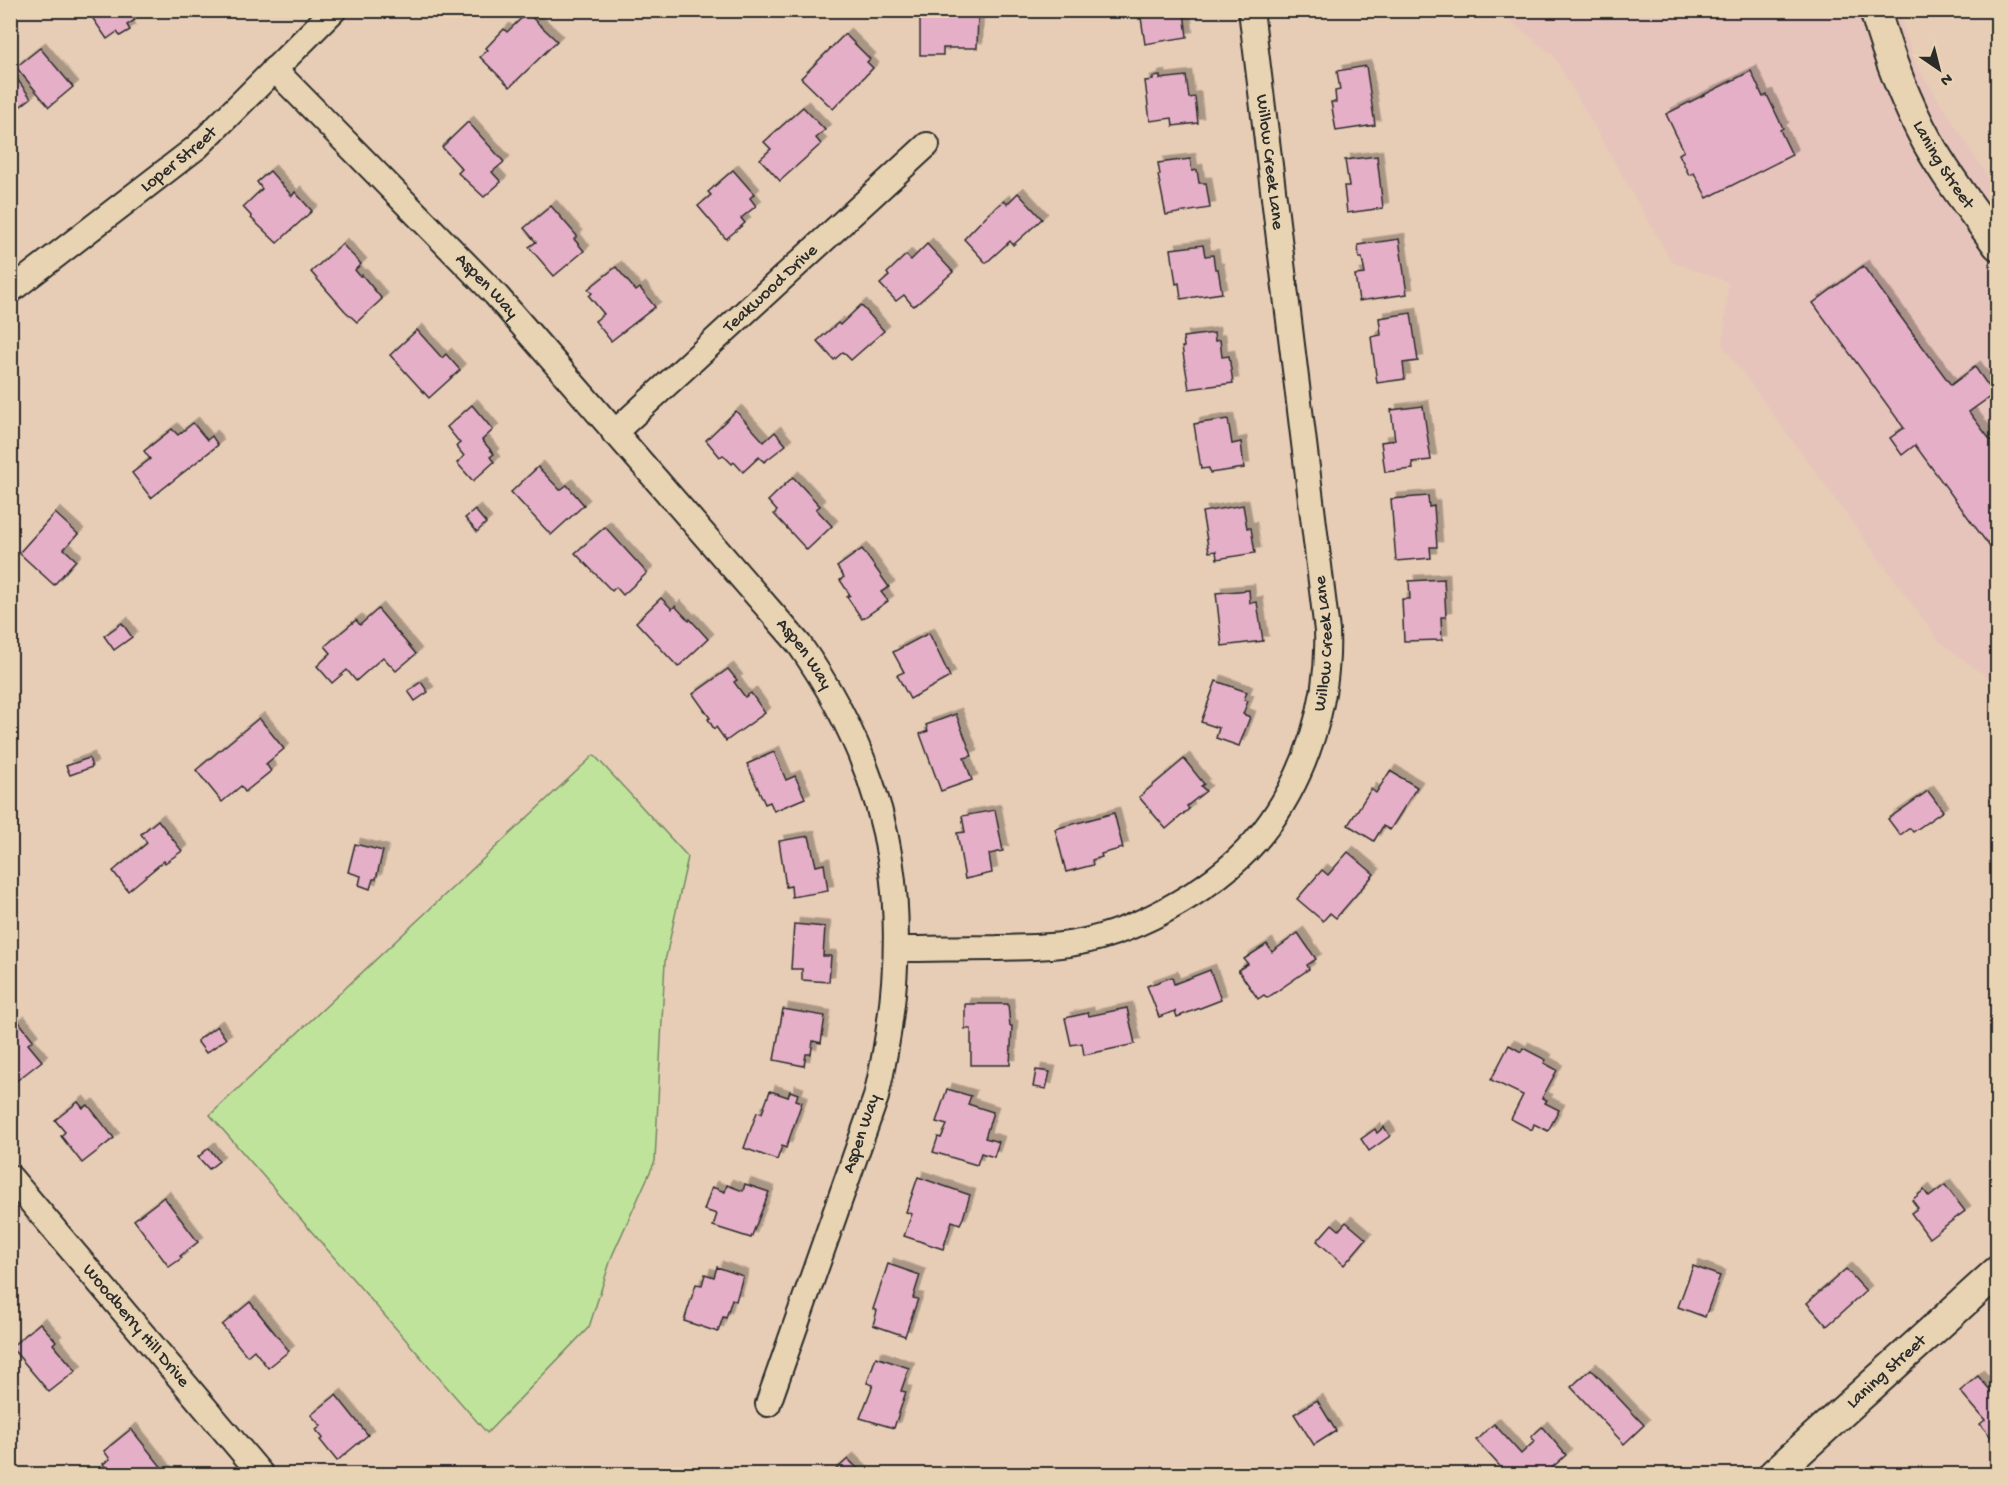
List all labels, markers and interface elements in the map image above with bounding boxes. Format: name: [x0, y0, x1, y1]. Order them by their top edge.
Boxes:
north arrow: [1909, 39, 1969, 99]
text: N: [1935, 68, 1955, 90]
street label: Willow Creek Lane: [1250, 93, 1288, 232]
street label: Laning Street: [1908, 117, 1980, 215]
street label: Loper Street: [136, 121, 223, 197]
street label: Teakwood Drive: [718, 240, 823, 338]
street label: Aspen Way: [451, 249, 523, 324]
street label: Willow Creek Lane: [1309, 574, 1338, 713]
street label: Aspen Way: [771, 614, 836, 693]
street label: Aspen Way: [839, 1092, 885, 1176]
street label: Woodberry Hill Drive: [78, 1260, 194, 1392]
street label: Laning Street: [1842, 1329, 1932, 1413]

